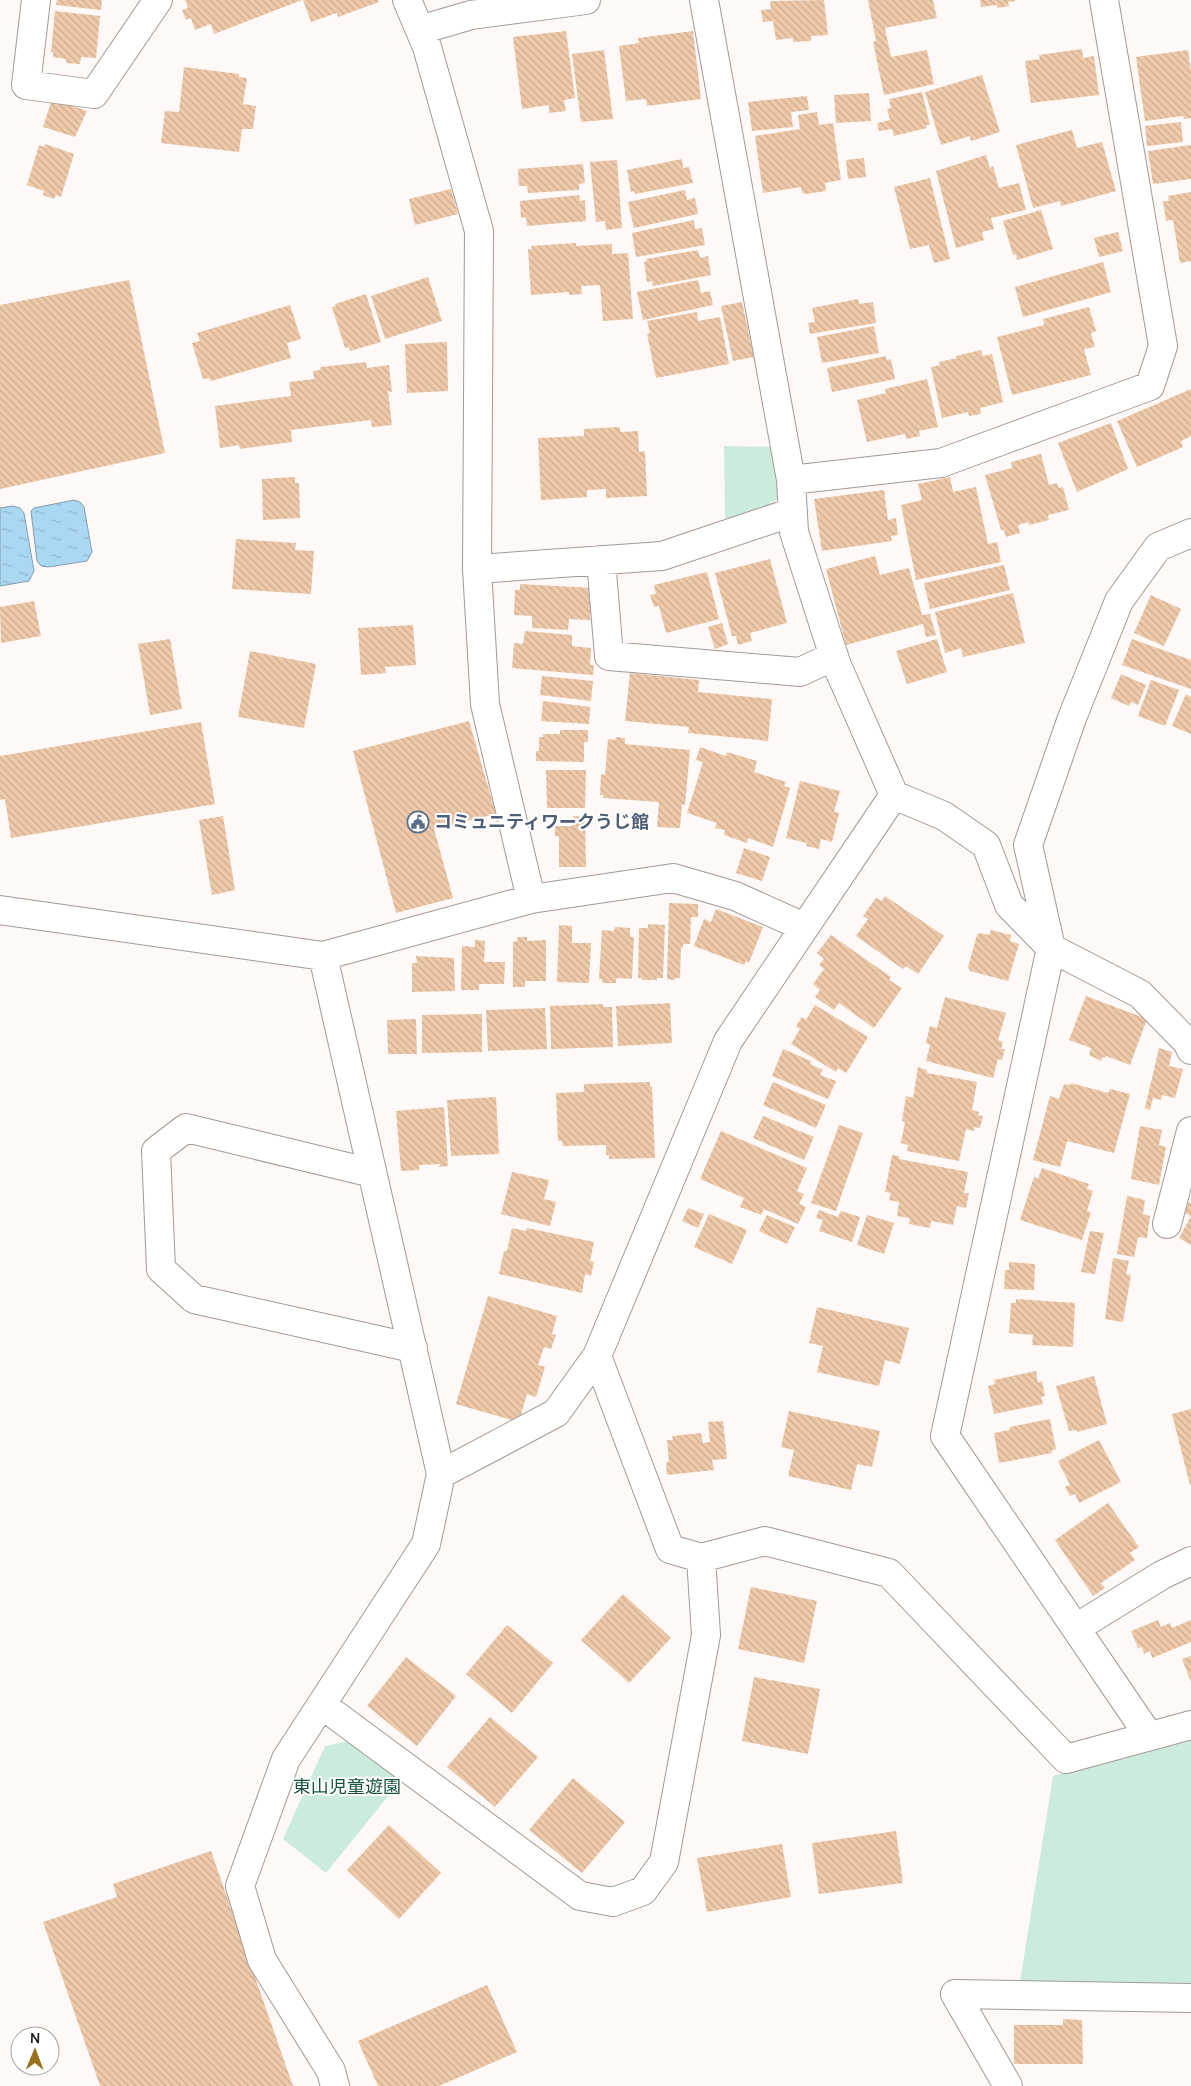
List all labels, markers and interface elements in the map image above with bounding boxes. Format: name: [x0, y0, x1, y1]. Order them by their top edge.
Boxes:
place label: コミュニティワークうじ館: [434, 809, 649, 833]
public building icon: コミュニティワークうじ館: [406, 810, 430, 834]
park label: 東山児童遊園: [293, 1774, 401, 1798]
north arrow: [10, 2026, 60, 2076]
text: N: [30, 2028, 40, 2047]

